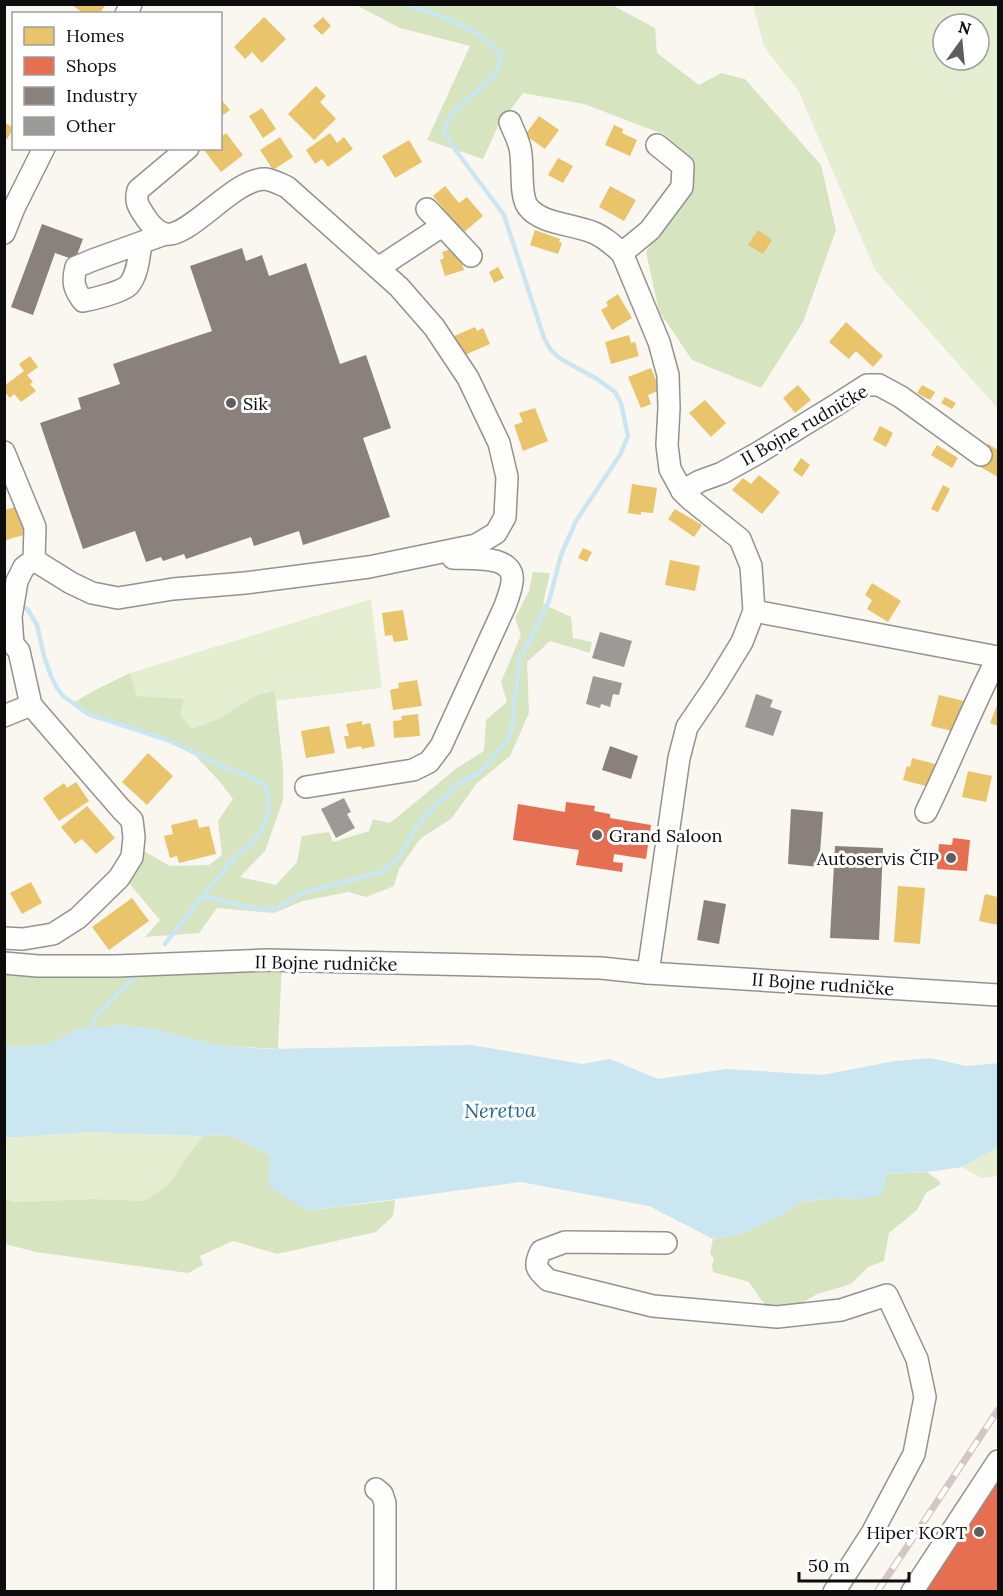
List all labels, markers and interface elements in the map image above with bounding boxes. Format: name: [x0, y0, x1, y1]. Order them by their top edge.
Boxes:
legend: [12, 12, 222, 150]
north arrow: [931, 12, 991, 72]
text: N: [956, 16, 973, 39]
text: Homes: [66, 24, 124, 47]
text: Shops: [66, 54, 117, 77]
text: Industry: [66, 84, 138, 107]
text: Other: [66, 114, 116, 137]
street label: II Bojne rudničke: [736, 379, 872, 471]
place label: Sik: [243, 392, 268, 415]
marker: Sik: [224, 396, 238, 410]
place label: Grand Saloon: [609, 824, 723, 847]
marker: Grand Saloon: [590, 828, 604, 842]
place label: Autoservis ČIP: [816, 847, 939, 870]
marker: Autoservis ČIP: [944, 851, 958, 865]
street label: II Bojne rudničke: [254, 950, 398, 976]
street label: II Bojne rudničke: [751, 968, 895, 1000]
water label: Neretva: [464, 1097, 536, 1123]
place label: Hiper KORT: [866, 1521, 967, 1544]
marker: Hiper KORT: [972, 1525, 986, 1539]
scale bar: [799, 1545, 908, 1583]
text: 50 m: [808, 1554, 850, 1577]

